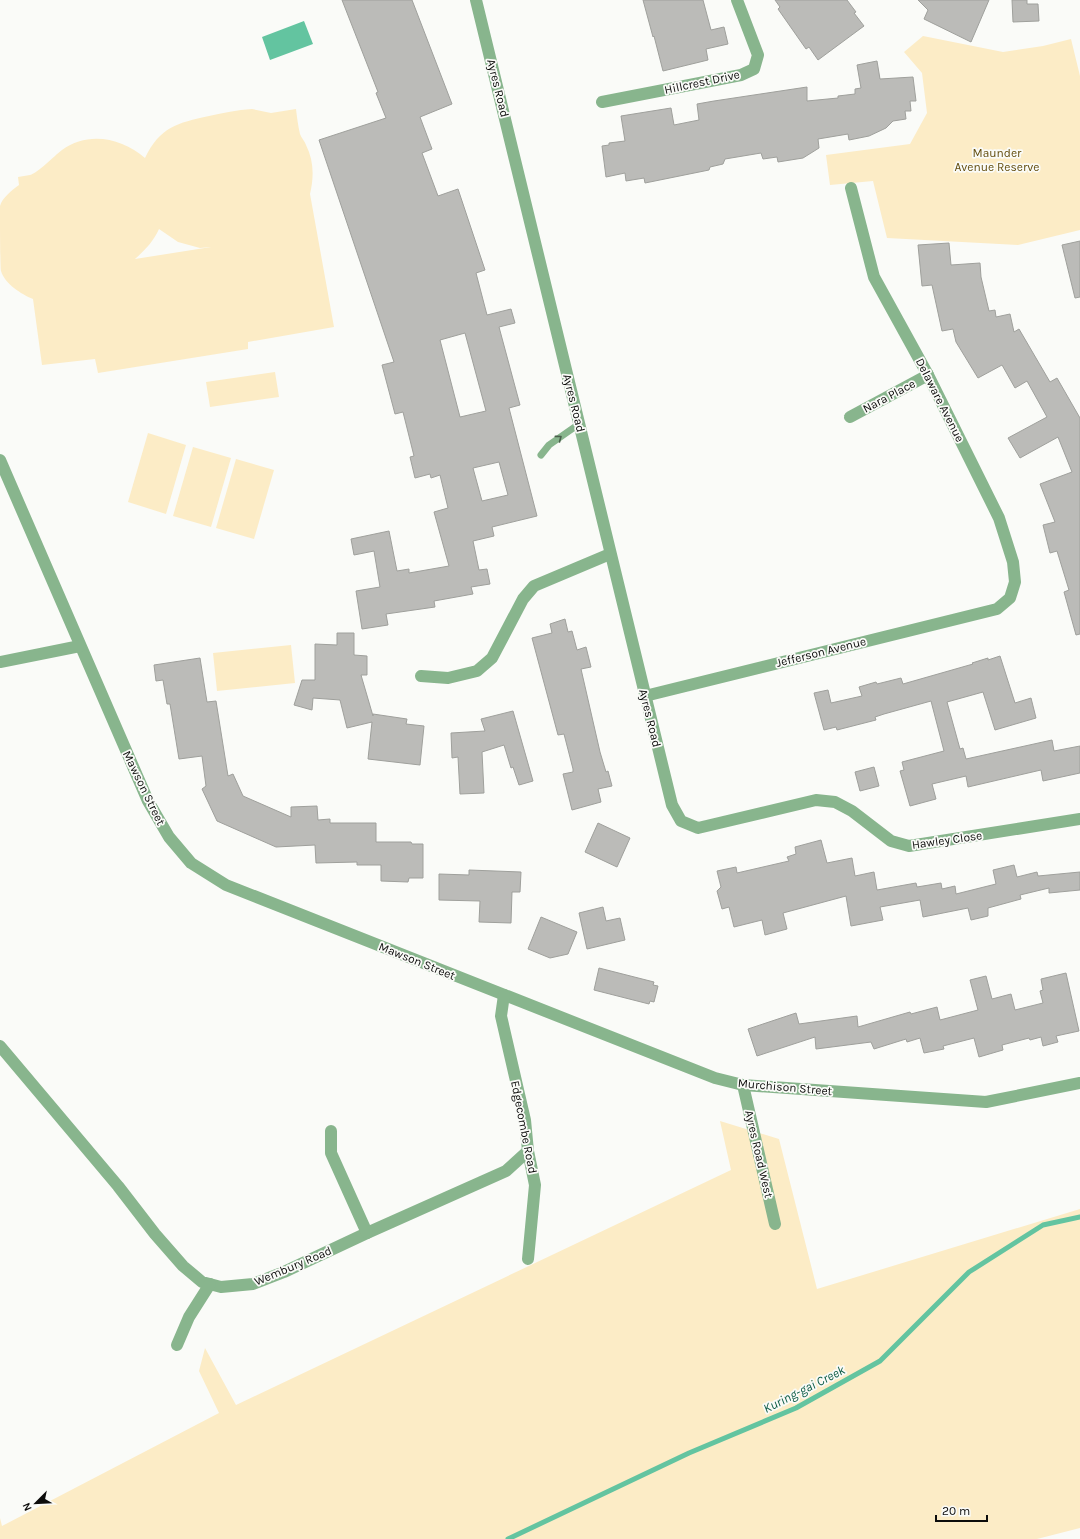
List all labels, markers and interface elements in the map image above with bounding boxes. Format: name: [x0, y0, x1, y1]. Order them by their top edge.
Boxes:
street label: Ayres Road: [484, 57, 512, 119]
street label: Hillcrest Drive: [663, 67, 741, 97]
park label: Maunder Avenue Reserve: [955, 146, 1039, 174]
street label: Delaware Avenue: [913, 356, 967, 444]
street label: Ayres Road: [560, 372, 588, 434]
street label: Nara Place: [860, 376, 918, 416]
one-way arrow: [554, 435, 561, 442]
street label: Jefferson Avenue: [775, 634, 867, 670]
street label: Ayres Road: [636, 687, 664, 749]
street label: Mawson Street: [120, 748, 168, 828]
street label: Hawley Close: [911, 828, 983, 852]
street label: Mawson Street: [377, 939, 458, 983]
street label: Murchison Street: [737, 1076, 833, 1098]
street label: Edgecombe Road: [508, 1079, 540, 1175]
street label: Ayres Road West: [742, 1109, 776, 1200]
street label: Wembury Road: [252, 1243, 334, 1289]
water label: Kuring-gai Creek: [761, 1362, 848, 1416]
north arrow: [16, 1483, 56, 1523]
scale bar: [936, 1497, 987, 1523]
text: N: [20, 1501, 35, 1513]
text: 20 m: [942, 1504, 970, 1518]

